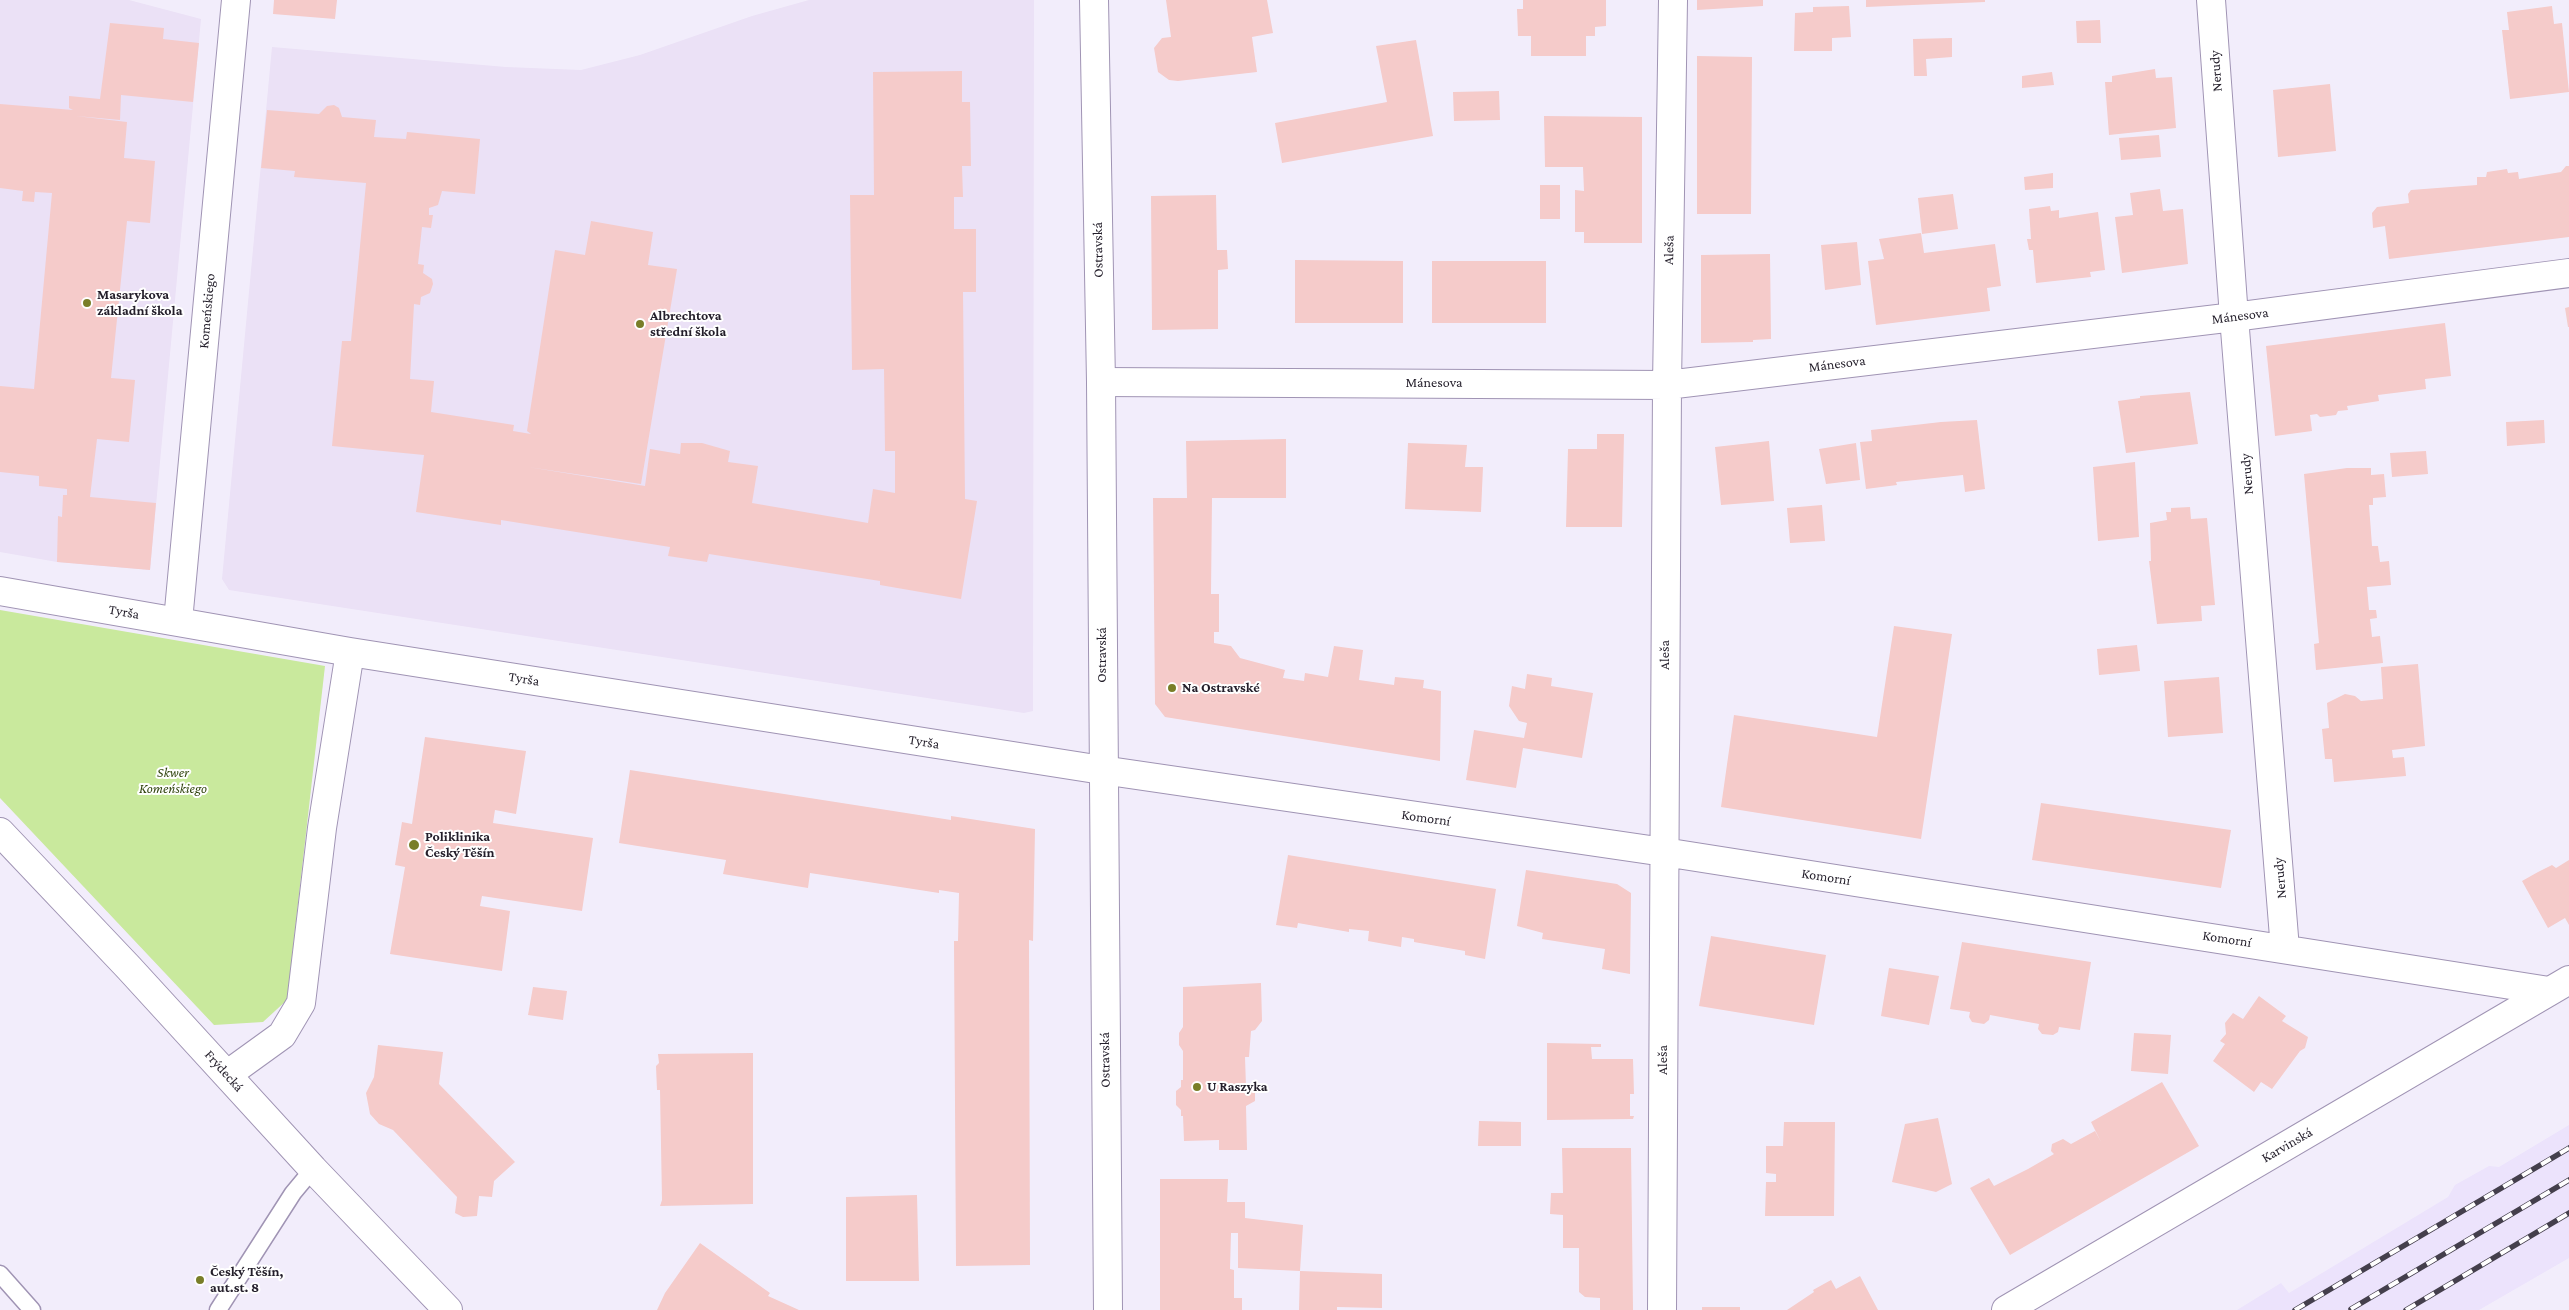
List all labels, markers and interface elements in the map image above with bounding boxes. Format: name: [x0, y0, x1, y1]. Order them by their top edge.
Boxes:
street label: Nerudy: [2206, 50, 2226, 92]
street label: Ostravská: [1089, 222, 1107, 278]
street label: Aleša: [1660, 235, 1678, 265]
street label: Komeńskiego: [195, 273, 219, 349]
place label: Masarykova základní škola: [97, 287, 183, 320]
marker: Masarykova základní škola: [81, 297, 93, 309]
street label: Mánesova: [2211, 304, 2269, 328]
place label: Albrechtova střední škola: [650, 308, 726, 341]
marker: Albrechtova střední škola: [634, 318, 646, 330]
street label: Mánesova: [1808, 352, 1866, 376]
street label: Mánesova: [1405, 375, 1463, 391]
street label: Nerudy: [2237, 453, 2257, 495]
street label: Tyrša: [107, 601, 141, 623]
street label: Ostravská: [1094, 627, 1110, 683]
street label: Aleša: [1657, 640, 1673, 670]
street label: Tyrša: [507, 668, 541, 690]
place label: Na Ostravské: [1182, 680, 1260, 696]
marker: Na Ostravské: [1166, 682, 1178, 694]
street label: Tyrša: [907, 731, 941, 753]
park label: Skwer Komeńskiego: [139, 765, 207, 798]
street label: Komorní: [1400, 806, 1452, 830]
place label: Poliklinika Český Těšín: [425, 829, 495, 862]
marker: Poliklinika Český Těšín: [407, 838, 421, 852]
street label: Nerudy: [2270, 857, 2290, 899]
street label: Komorní: [1800, 865, 1852, 889]
street label: Komorní: [2201, 927, 2253, 951]
street label: Ostravská: [1096, 1032, 1114, 1088]
street label: Aleša: [1655, 1045, 1671, 1075]
street label: Frýdecká: [201, 1047, 247, 1095]
place label: U Raszyka: [1207, 1079, 1268, 1095]
marker: U Raszyka: [1191, 1081, 1203, 1093]
street label: Karvinská: [2259, 1124, 2315, 1166]
place label: Český Těšín, aut.st. 8: [210, 1264, 283, 1296]
marker: Český Těšín, aut.st. 8: [194, 1274, 206, 1286]

